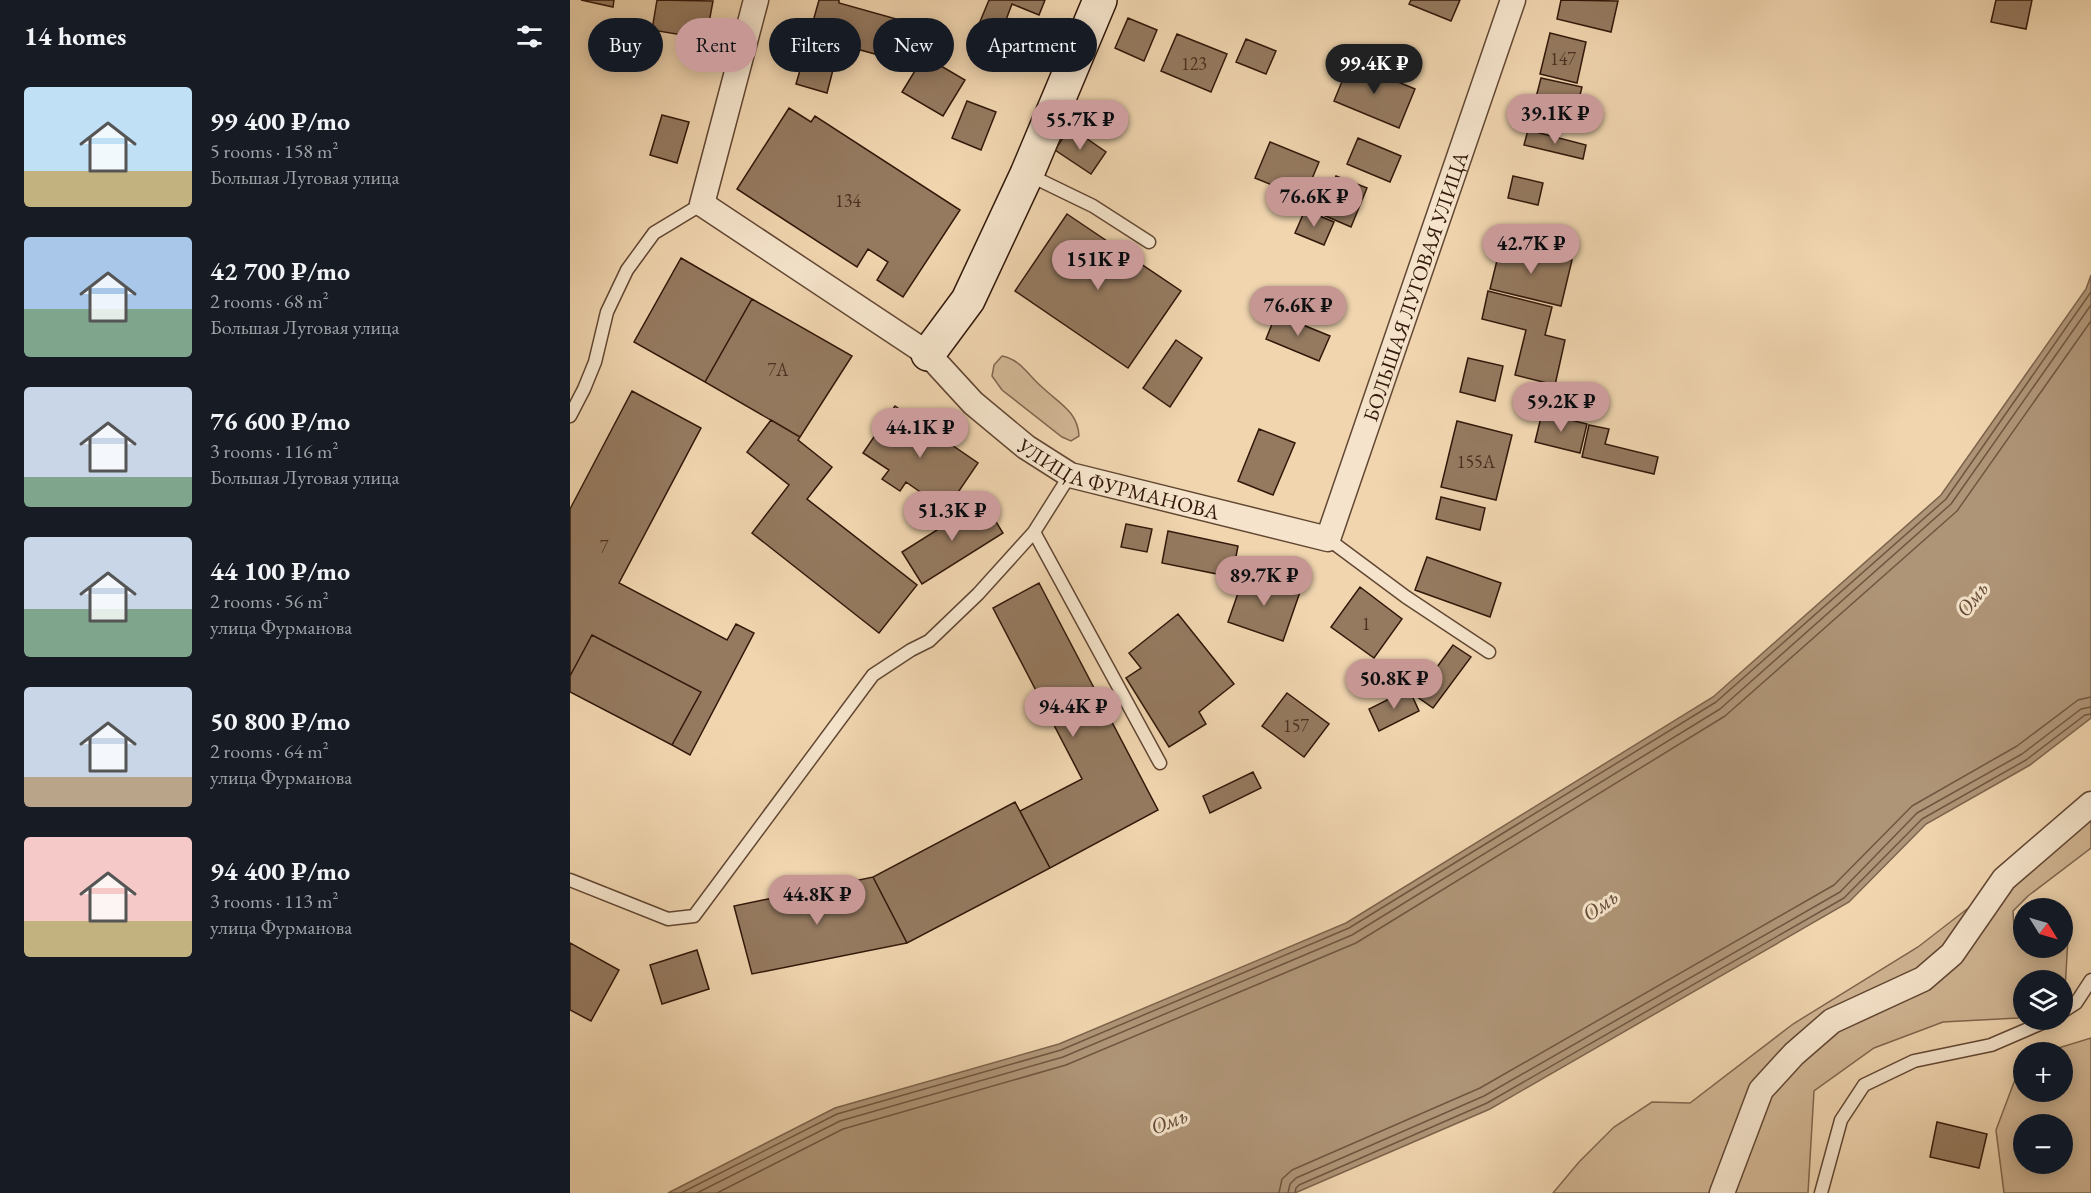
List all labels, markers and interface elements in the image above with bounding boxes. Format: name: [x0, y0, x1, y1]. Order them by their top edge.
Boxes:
chip: Buy: [588, 18, 663, 72]
chip: Rent: [675, 18, 757, 72]
chip: Filters: [769, 18, 861, 72]
chip: New: [873, 18, 954, 72]
chip: Apartment: [966, 18, 1097, 72]
text: 14 homes: [24, 19, 126, 53]
icon: filters: [513, 20, 546, 53]
pin: 99.4K ₽: [1319, 44, 1429, 95]
house number: 147: [1550, 47, 1576, 70]
text: 99.4K ₽: [1340, 50, 1408, 76]
house number: 123: [1181, 52, 1207, 75]
pin: 39.1K ₽: [1500, 94, 1610, 145]
pin: 55.7K ₽: [1025, 100, 1135, 151]
text: 39.1K ₽: [1521, 100, 1589, 126]
text: 99 400 ₽/mo: [210, 104, 350, 138]
text: 55.7K ₽: [1046, 106, 1114, 132]
icon: home: [72, 111, 144, 183]
text: 5 rooms · 158 m²: [210, 138, 338, 164]
street label: БОЛЬШАЯ ЛУГОВАЯ УЛИЦА: [1356, 147, 1474, 425]
text: Большая Луговая улица: [210, 164, 399, 190]
pin: 76.6K ₽: [1259, 177, 1369, 228]
text: 76.6K ₽: [1280, 183, 1348, 209]
house number: 134: [835, 189, 861, 212]
pin: 42.7K ₽: [1476, 224, 1586, 275]
text: 42.7K ₽: [1497, 230, 1565, 256]
pin: 151K ₽: [1049, 240, 1147, 291]
text: 151K ₽: [1066, 246, 1130, 272]
text: 42 700 ₽/mo: [210, 254, 350, 288]
icon: home: [72, 261, 144, 333]
pin: 76.6K ₽: [1243, 286, 1353, 337]
text: 2 rooms · 68 m²: [210, 288, 329, 314]
text: 76.6K ₽: [1264, 292, 1332, 318]
text: Большая Луговая улица: [210, 314, 399, 340]
house number: 7А: [767, 358, 789, 381]
pin: 59.2K ₽: [1506, 382, 1616, 433]
text: 59.2K ₽: [1527, 388, 1595, 414]
text: 76 600 ₽/mo: [210, 404, 350, 438]
pin: 44.1K ₽: [865, 408, 975, 459]
icon: home: [72, 411, 144, 483]
text: 44.1K ₽: [886, 414, 954, 440]
street label: УЛИЦА ФУРМАНОВА: [1011, 431, 1223, 525]
text: 3 rooms · 116 m²: [210, 438, 338, 464]
house number: 155А: [1457, 450, 1496, 473]
text: Большая Луговая улица: [210, 464, 399, 490]
pin: 51.3K ₽: [897, 491, 1007, 542]
text: 51.3K ₽: [918, 497, 986, 523]
house number: 7: [600, 535, 609, 558]
text: 44 100 ₽/mo: [210, 554, 350, 588]
pin: 89.7K ₽: [1209, 556, 1319, 607]
icon: home: [72, 561, 144, 633]
text: 89.7K ₽: [1230, 562, 1298, 588]
water label: Омь: [1949, 575, 1995, 623]
text: 2 rooms · 56 m²: [210, 588, 329, 614]
house number: 1: [1362, 612, 1370, 635]
text: улица Фурманова: [210, 614, 352, 640]
pin: 50.8K ₽: [1339, 659, 1449, 710]
text: 50.8K ₽: [1360, 665, 1428, 691]
pin: 94.4K ₽: [1018, 687, 1128, 738]
text: 94.4K ₽: [1039, 693, 1107, 719]
text: 50 800 ₽/mo: [210, 704, 350, 738]
icon: home: [72, 711, 144, 783]
house number: 157: [1283, 714, 1309, 737]
text: 2 rooms · 64 m²: [210, 738, 329, 764]
text: улица Фурманова: [210, 764, 352, 790]
text: 94 400 ₽/mo: [210, 854, 350, 888]
icon: home: [72, 861, 144, 933]
pin: 44.8K ₽: [762, 875, 872, 926]
text: 44.8K ₽: [783, 881, 851, 907]
water label: Омь: [1576, 882, 1624, 928]
text: 3 rooms · 113 m²: [210, 888, 338, 914]
north arrow: [2013, 898, 2073, 958]
map controls: [2013, 898, 2073, 1174]
text: улица Фурманова: [210, 914, 352, 940]
button: layers: [2013, 970, 2073, 1030]
button: +: [2013, 1042, 2073, 1102]
water label: Омь: [1146, 1100, 1192, 1142]
button: −: [2013, 1114, 2073, 1174]

